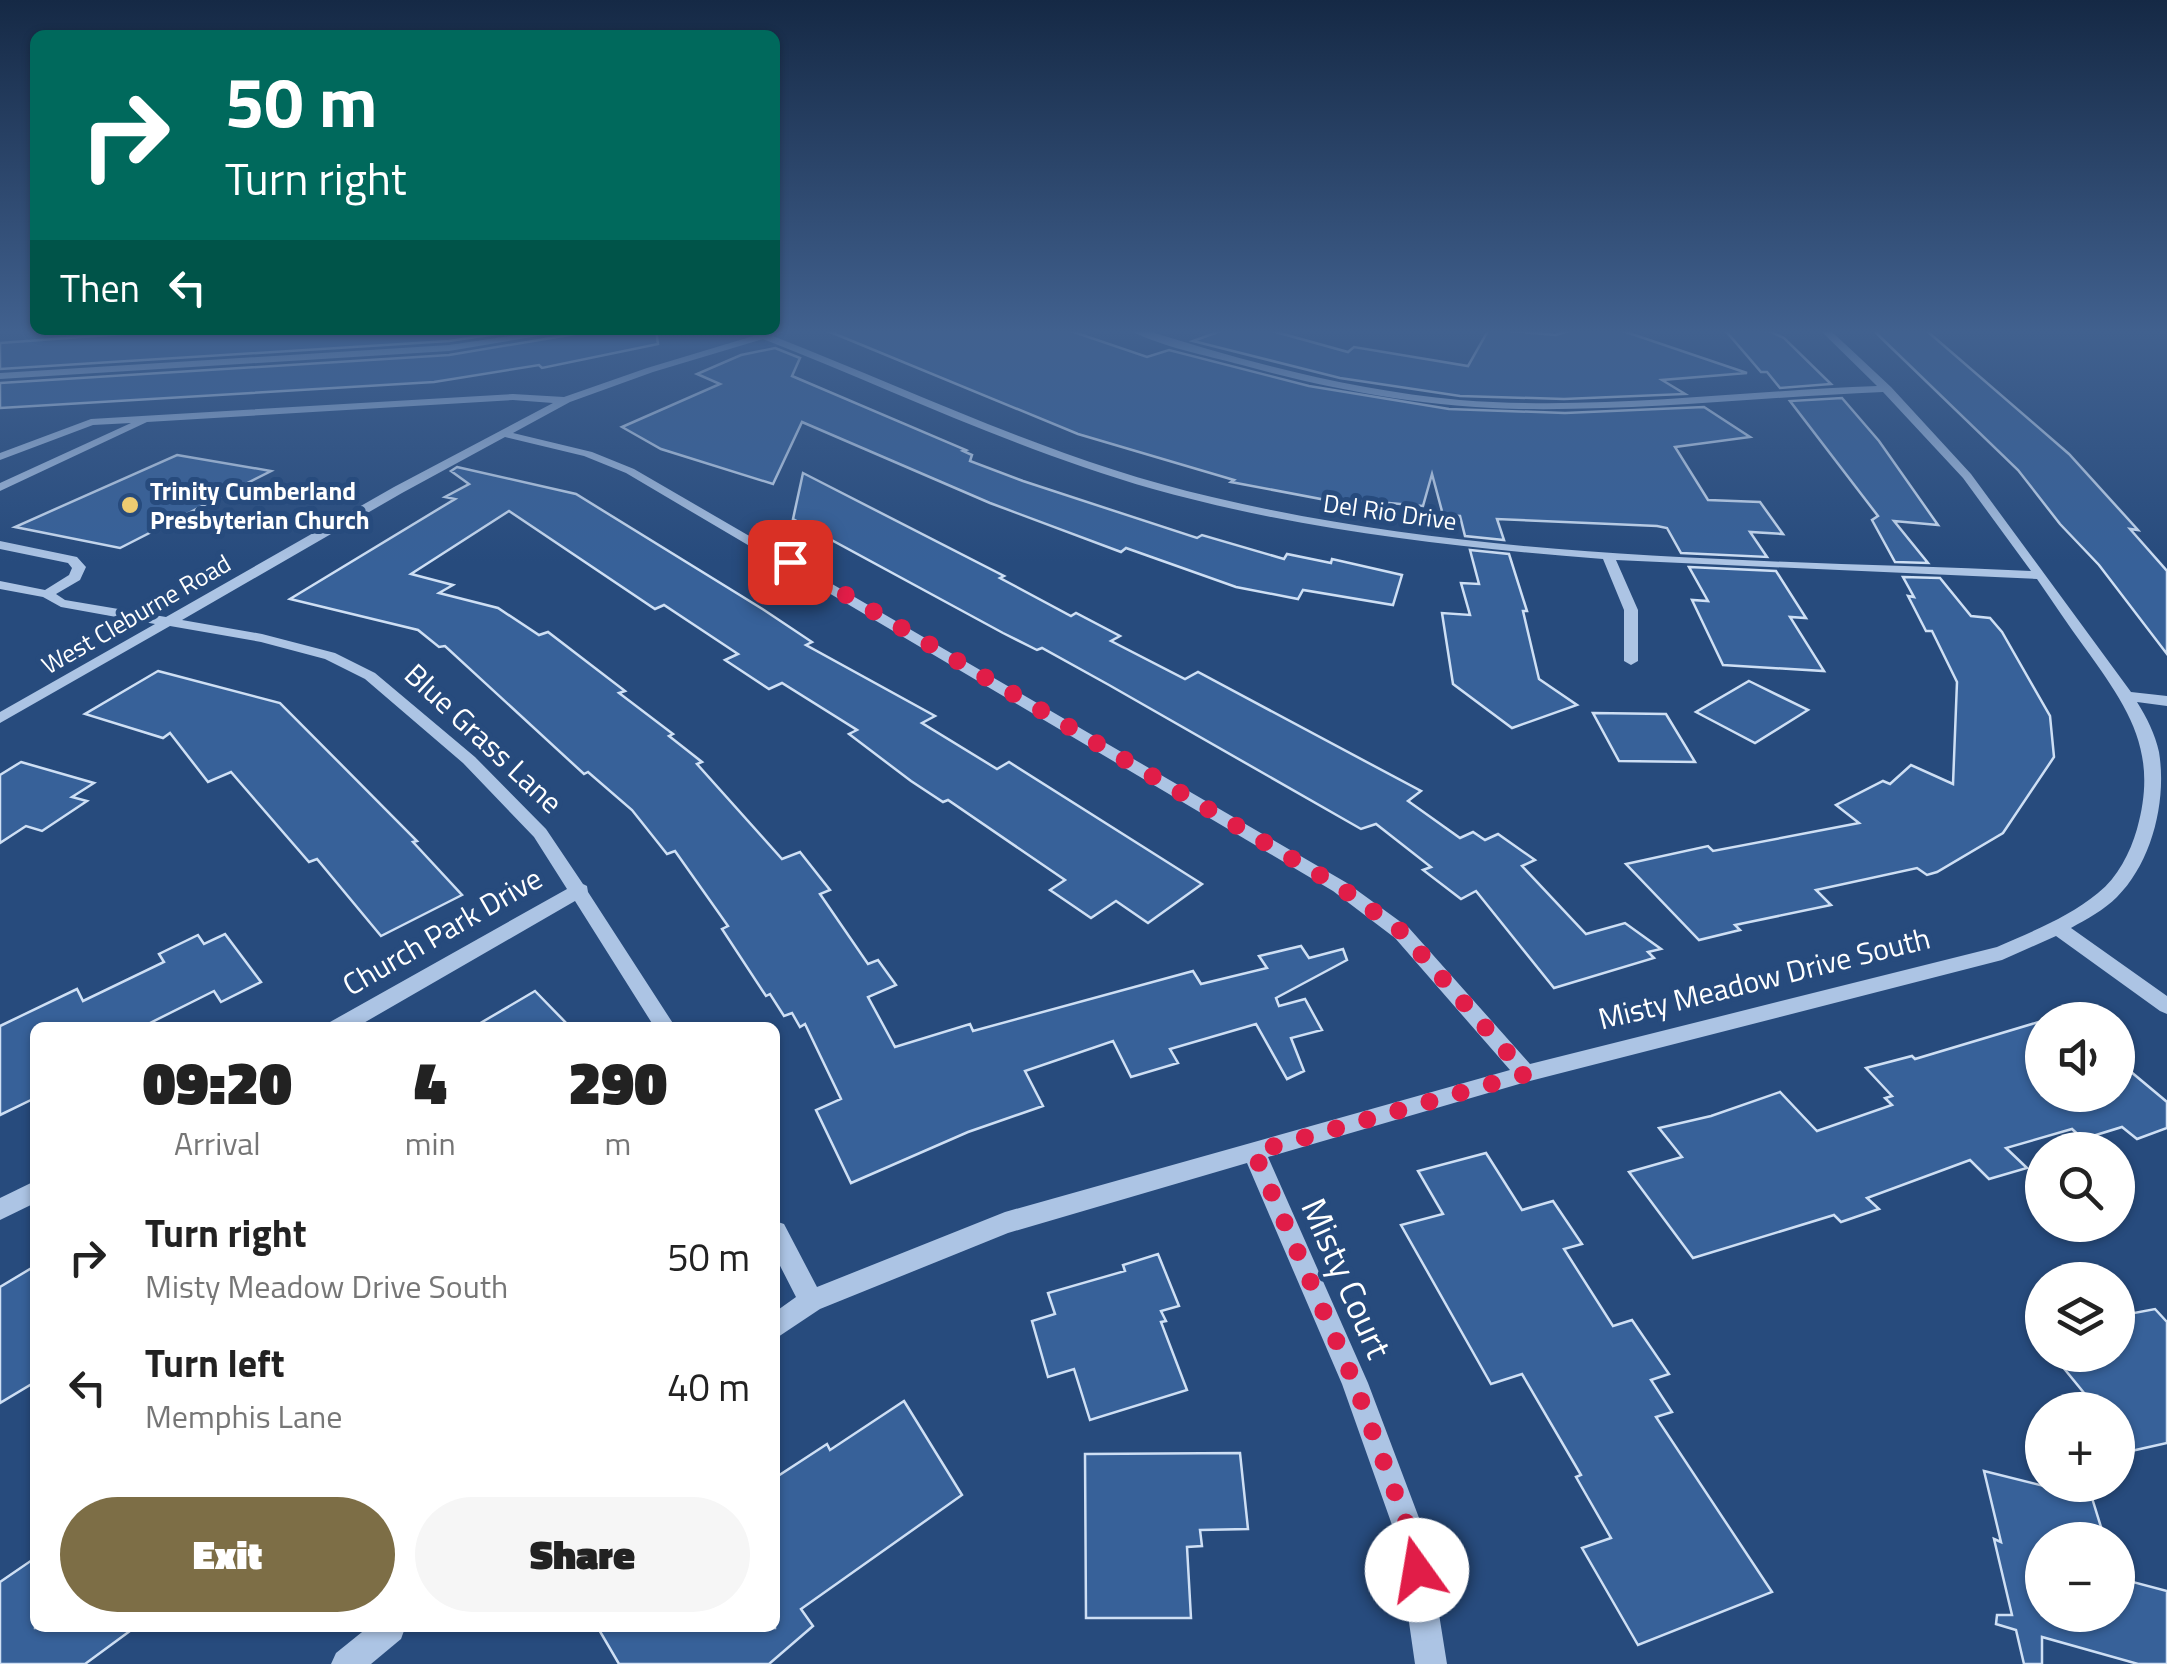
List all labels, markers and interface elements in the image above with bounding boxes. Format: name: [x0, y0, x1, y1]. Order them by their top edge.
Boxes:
text: 50 m: [225, 48, 378, 154]
icon: right: [60, 70, 190, 200]
text: Turn right: [225, 144, 407, 212]
text: Then: [60, 259, 140, 317]
icon: left: [160, 260, 215, 315]
place label: Trinity Cumberland Presbyterian Church: [150, 472, 370, 539]
street label: Del Rio Drive: [1321, 484, 1459, 540]
marker: Trinity Cumberland Presbyterian Church: [119, 494, 141, 516]
pin: [748, 520, 833, 605]
icon: arrive: [763, 535, 818, 590]
street label: West Cleburne Road: [34, 544, 238, 684]
street label: Blue Grass Lane: [394, 652, 574, 824]
street label: Church Park Drive: [334, 855, 550, 1007]
street label: Misty Meadow Drive South: [1593, 914, 1935, 1042]
map controls: [2025, 1002, 2135, 1632]
button: sound: [2025, 1002, 2135, 1112]
text: 09:20: [143, 1036, 292, 1127]
text: 4: [414, 1036, 447, 1127]
text: 290: [568, 1036, 667, 1127]
text: Arrival: [174, 1119, 261, 1167]
text: min: [405, 1119, 456, 1167]
text: m: [604, 1119, 631, 1167]
button: search: [2025, 1132, 2135, 1242]
street label: Misty Court: [1288, 1189, 1406, 1367]
text: Turn right: [145, 1204, 307, 1262]
text: 50 m: [667, 1228, 750, 1286]
icon: right: [60, 1230, 115, 1285]
text: Misty Meadow Drive South: [145, 1262, 508, 1310]
button: layers: [2025, 1262, 2135, 1372]
text: Turn left: [145, 1334, 285, 1392]
text: 40 m: [667, 1358, 750, 1416]
icon: left: [60, 1360, 115, 1415]
text: Memphis Lane: [145, 1392, 342, 1440]
button: +: [2025, 1392, 2135, 1502]
button: Exit: [60, 1497, 395, 1612]
button: Share: [415, 1497, 750, 1612]
position arrow: [1365, 1518, 1469, 1622]
button: −: [2025, 1522, 2135, 1632]

